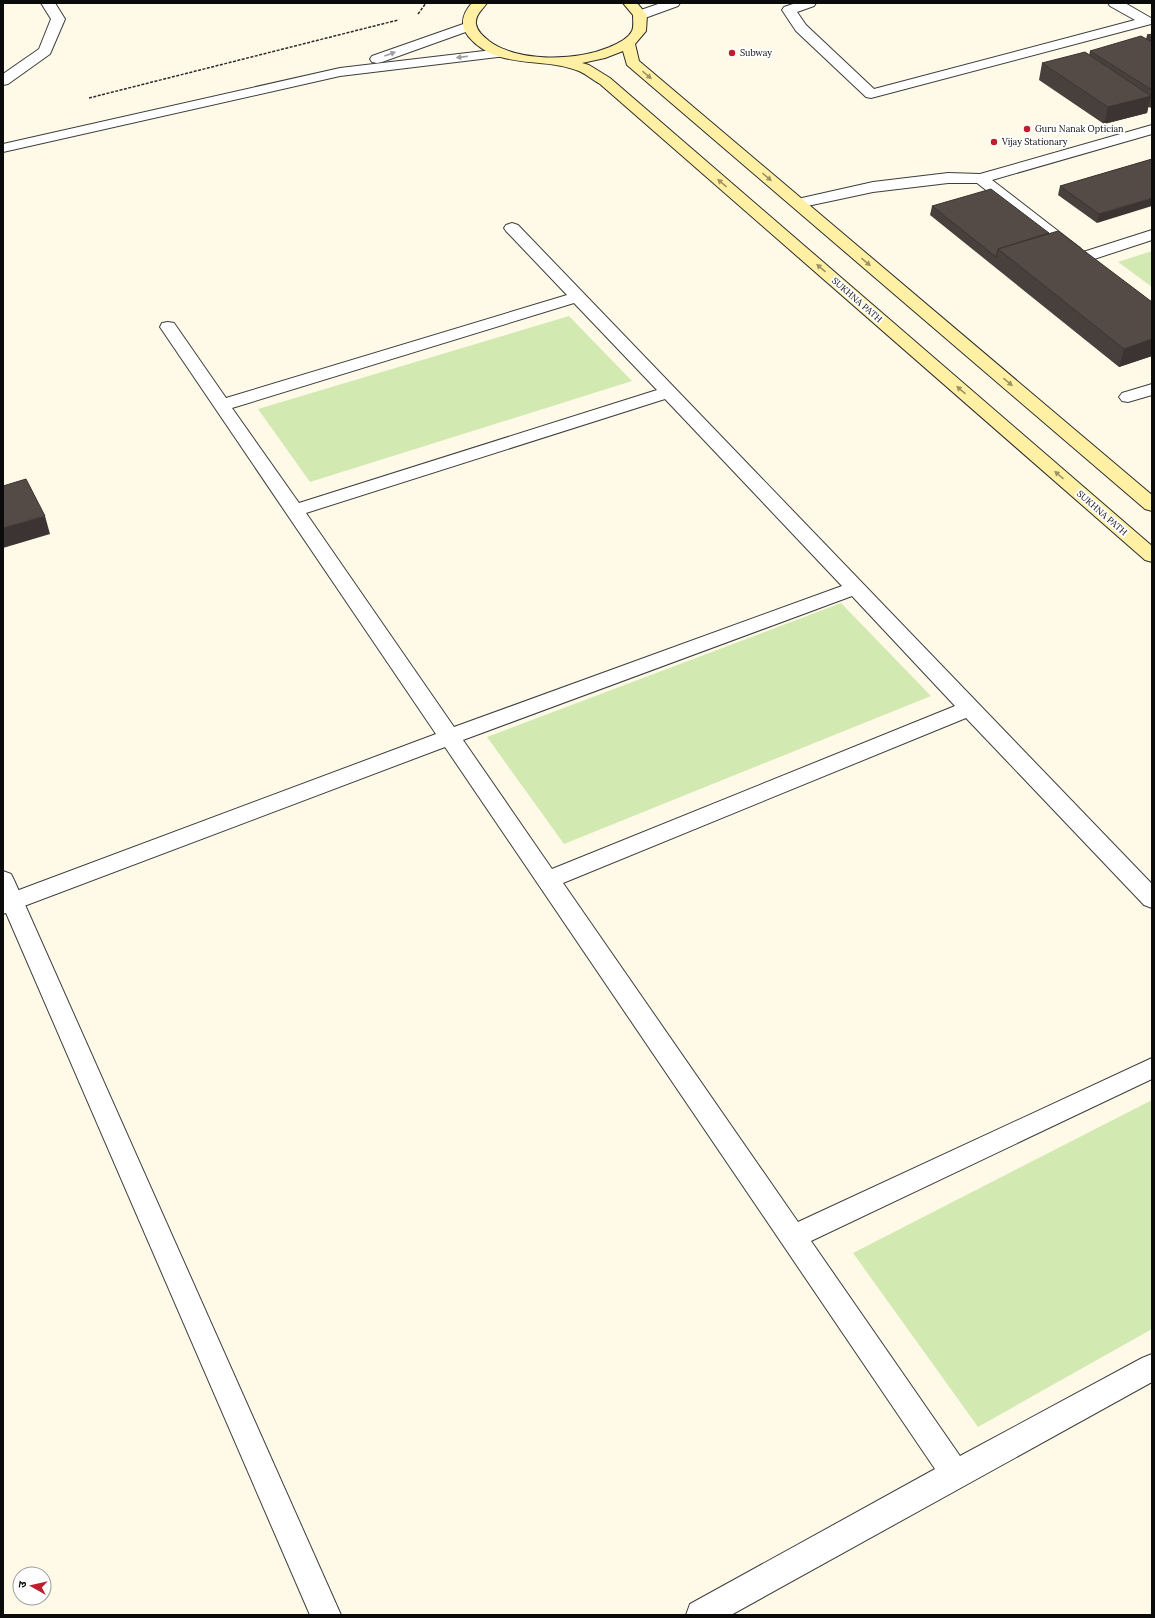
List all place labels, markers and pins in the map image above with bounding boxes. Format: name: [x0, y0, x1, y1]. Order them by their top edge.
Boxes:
place label: Subway: [740, 47, 772, 58]
marker: Subway: [727, 48, 737, 58]
place label: Guru Nanak Optician: [1035, 123, 1124, 134]
marker: Guru Nanak Optician: [1022, 124, 1032, 134]
place label: Vijay Stationary: [1001, 136, 1068, 147]
marker: Vijay Stationary: [989, 137, 999, 147]

